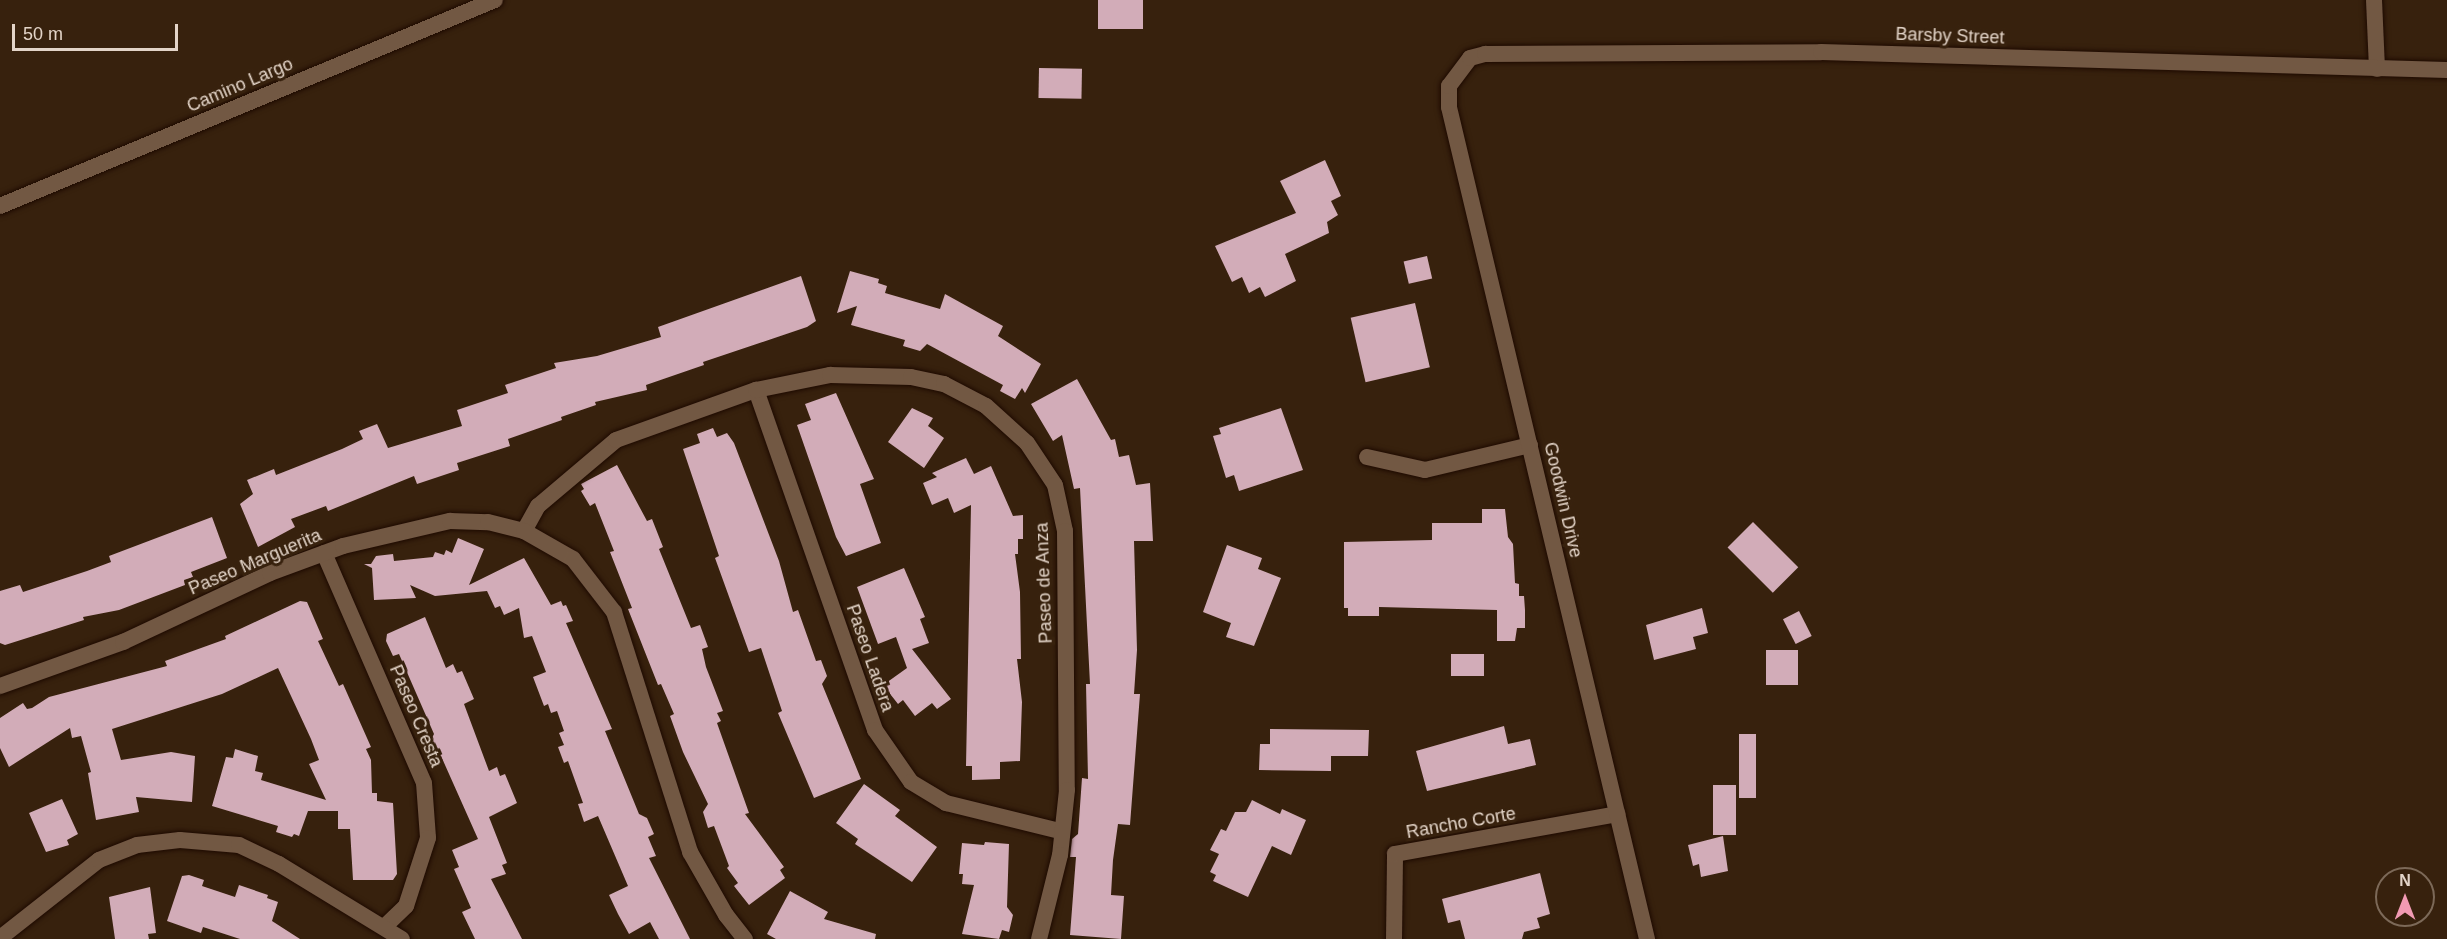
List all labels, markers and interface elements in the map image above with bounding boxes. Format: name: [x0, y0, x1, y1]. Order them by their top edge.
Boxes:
scale bar: [15, 12, 182, 50]
street label: Barsby Street: [1895, 23, 2005, 49]
text: 50 m: [23, 24, 63, 44]
street label: Camino Largo: [184, 53, 296, 117]
street label: Goodwin Drive: [1539, 440, 1587, 560]
street label: Paseo de Anza: [1031, 522, 1057, 644]
street label: Paseo Marguerita: [185, 524, 325, 600]
street label: Paseo Ladera: [842, 601, 898, 715]
street label: Paseo Cresta: [385, 662, 447, 770]
street label: Rancho Corte: [1404, 803, 1518, 843]
north arrow: [2375, 867, 2435, 927]
text: N: [2399, 872, 2411, 889]

